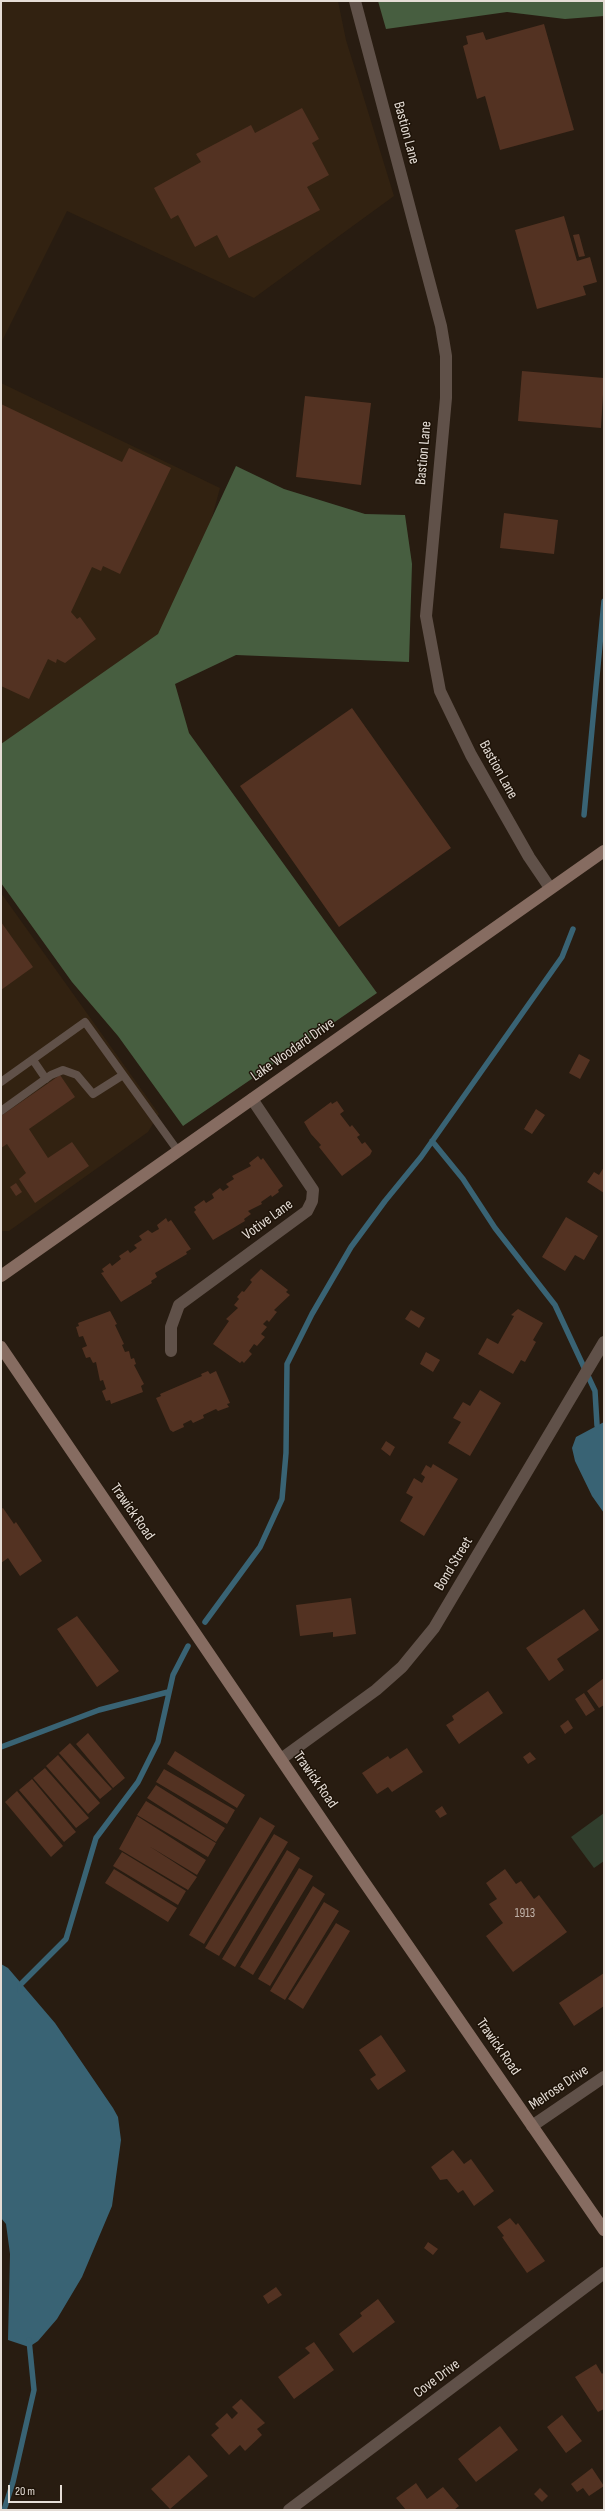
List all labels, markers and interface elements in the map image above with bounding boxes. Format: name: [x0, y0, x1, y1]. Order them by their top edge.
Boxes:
street label: Bastion Lane: [389, 100, 423, 166]
street label: Bastion Lane: [412, 420, 436, 486]
street label: Bastion Lane: [475, 738, 521, 802]
street label: Lake Woodard Drive: [248, 1014, 338, 1086]
street label: Votive Lane: [239, 1196, 297, 1244]
street label: Trawick Road: [106, 1480, 158, 1544]
street label: Bond Street: [431, 1534, 477, 1594]
street label: Trawick Road: [289, 1748, 341, 1812]
house number: 1913: [515, 1906, 535, 1922]
street label: Trawick Road: [472, 2015, 524, 2079]
street label: Melrose Drive: [526, 2062, 592, 2114]
street label: Cove Drive: [410, 2356, 464, 2402]
scale bar: [10, 2477, 64, 2503]
text: 20 m: [15, 2484, 35, 2499]

